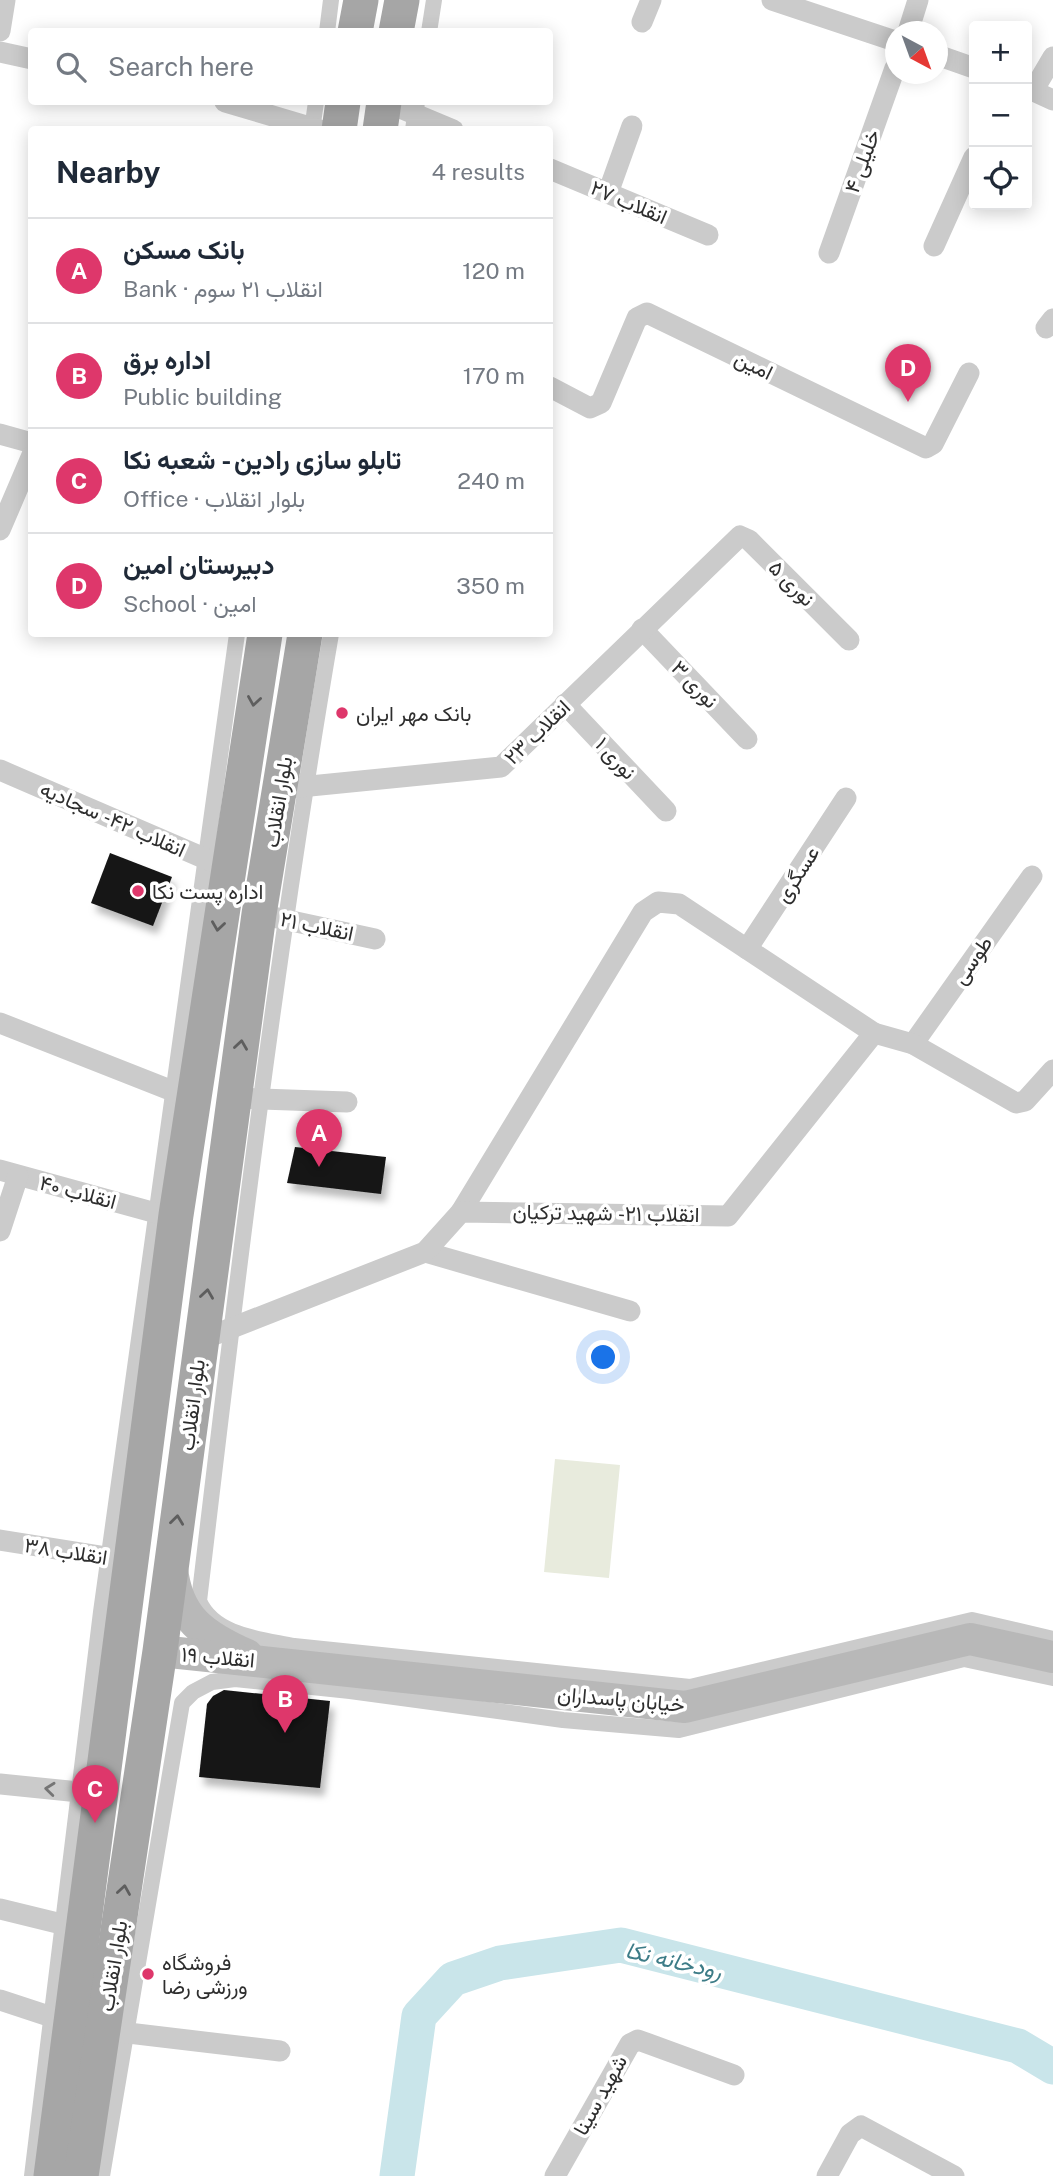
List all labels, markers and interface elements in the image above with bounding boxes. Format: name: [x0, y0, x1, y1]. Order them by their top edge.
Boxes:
north arrow: [885, 21, 948, 84]
map controls: [969, 21, 1032, 210]
button: +: [969, 21, 1032, 84]
search box: [28, 28, 553, 105]
icon: search: [52, 48, 90, 86]
text: Search here: [108, 51, 254, 82]
button: −: [969, 84, 1032, 147]
street label: خلیلی ۴: [839, 126, 885, 196]
button: locate: [969, 147, 1032, 210]
text: Nearby: [56, 154, 160, 190]
text: 4 results: [431, 158, 525, 185]
street label: انقلاب ۲۷: [587, 175, 671, 229]
text: بانک مسکن: [123, 234, 245, 265]
text: A: [71, 257, 87, 284]
text: 120 m: [462, 257, 525, 284]
text: Bank · انقلاب ۲۱ سوم: [123, 275, 323, 302]
text: اداره برق: [123, 344, 211, 375]
pin: D: [885, 344, 931, 402]
street label: امین: [731, 345, 777, 385]
text: B: [71, 362, 87, 389]
text: 170 m: [463, 362, 525, 389]
text: Public building: [123, 383, 282, 410]
text: تابلو سازی رادین - شعبه نکا: [123, 444, 401, 475]
text: C: [71, 467, 87, 494]
text: 240 m: [457, 467, 525, 494]
text: Office · بلوار انقلاب: [123, 485, 305, 512]
text: دبیرستان امین: [123, 549, 274, 580]
street label: نوری ۵: [763, 555, 820, 612]
text: D: [71, 572, 87, 599]
text: 350 m: [456, 572, 525, 599]
text: School · امین: [123, 590, 257, 617]
street label: نوری ۳: [666, 655, 724, 714]
street label: انقلاب ۲۳: [499, 694, 575, 770]
one-way arrow: [247, 695, 262, 707]
place label: بانک مهر ایران: [356, 701, 471, 727]
marker: بانک مهر ایران: [334, 705, 350, 721]
street label: نوری ۱: [590, 732, 642, 785]
street label: بلوار انقلاب: [258, 755, 299, 849]
street label: انقلاب ۴۲ - سجادیه: [36, 776, 190, 862]
street label: عسگری: [770, 841, 825, 907]
place label: اداره پست نکا: [152, 879, 263, 906]
marker: اداره پست نکا: [130, 883, 146, 899]
street label: انقلاب ۲۱: [278, 906, 356, 946]
one-way arrow: [211, 920, 226, 931]
street label: طوسی: [946, 931, 998, 990]
one-way arrow: [233, 1039, 248, 1050]
pin: A: [296, 1109, 342, 1167]
street label: انقلاب ۴۰: [37, 1170, 119, 1214]
street label: انقلاب ۲۱ - شهید ترکیان: [512, 1199, 700, 1228]
one-way arrow: [199, 1288, 214, 1300]
your location: [586, 1340, 620, 1374]
street label: بلوار انقلاب: [174, 1358, 211, 1452]
one-way arrow: [170, 1514, 185, 1526]
street label: انقلاب ۳۸: [23, 1532, 109, 1570]
street label: انقلاب ۱۹: [180, 1641, 256, 1673]
pin: B: [262, 1675, 308, 1733]
street label: خیابان پاسداران: [556, 1681, 686, 1719]
pin: C: [72, 1765, 118, 1823]
one-way arrow: [44, 1782, 55, 1797]
one-way arrow: [116, 1885, 131, 1896]
street label: بلوار انقلاب: [93, 1919, 134, 2013]
water label: رودخانه نکا: [622, 1936, 725, 1986]
place label: فروشگاه ورزشی رضا: [162, 1950, 248, 2000]
marker: فروشگاه ورزشی رضا: [140, 1966, 156, 1982]
street label: شهید سینا: [568, 2051, 633, 2140]

